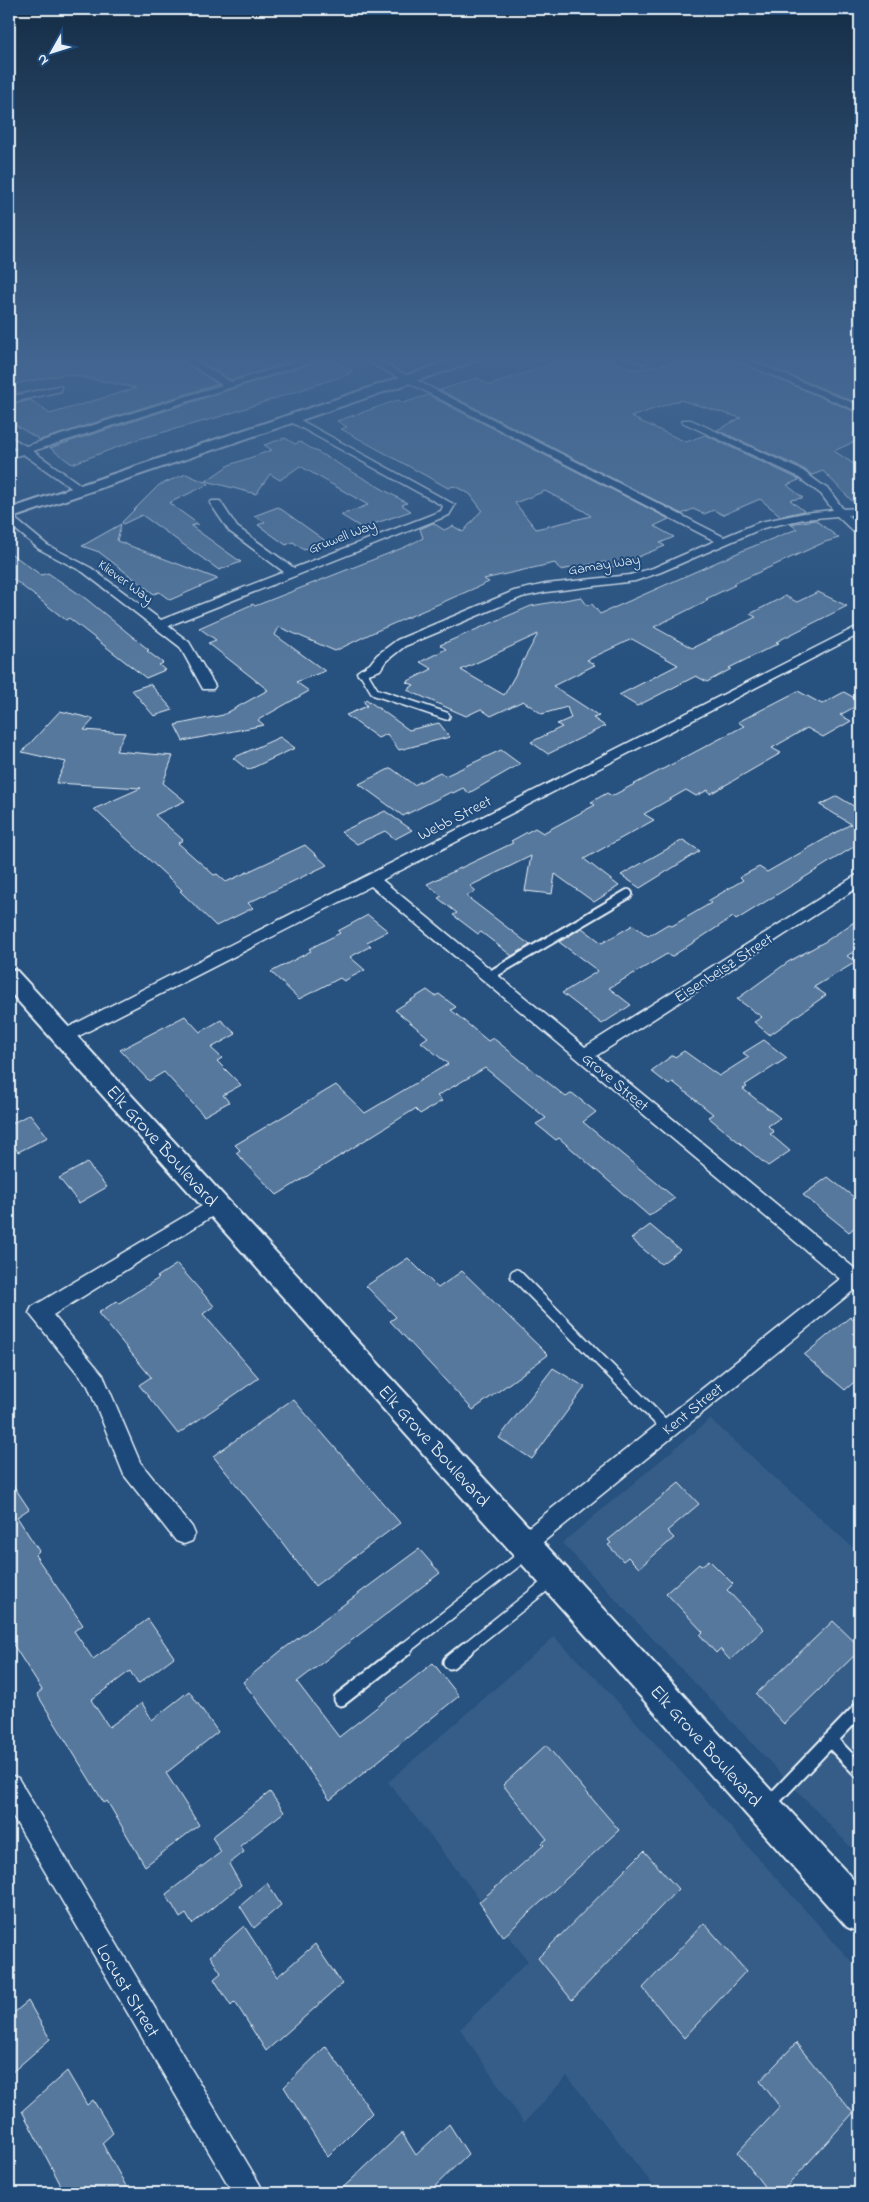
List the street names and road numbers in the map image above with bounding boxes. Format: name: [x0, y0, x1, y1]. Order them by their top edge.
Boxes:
street label: Gruwell Way: [306, 515, 380, 561]
street label: Gamay Way: [567, 549, 642, 582]
street label: Kliever Way: [92, 555, 157, 610]
street label: Webb Street: [414, 790, 497, 848]
street label: Eisenbeisz Street: [670, 927, 779, 1010]
street label: Grove Street: [576, 1047, 654, 1118]
street label: Elk Grove Boulevard: [99, 1080, 224, 1214]
street label: Kent Street: [658, 1377, 729, 1442]
street label: Elk Grove Boulevard: [371, 1380, 496, 1514]
street label: Elk Grove Boulevard: [643, 1680, 768, 1814]
street label: Locust Street: [88, 1939, 166, 2044]

